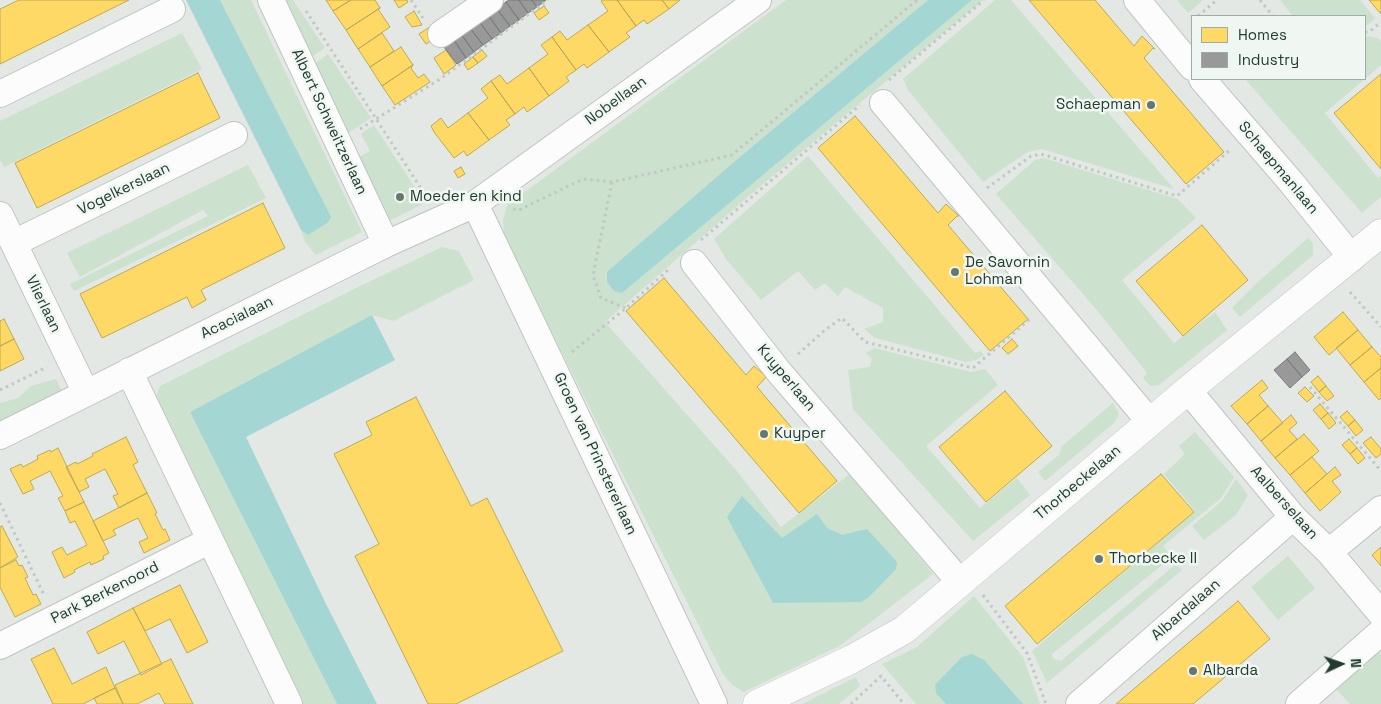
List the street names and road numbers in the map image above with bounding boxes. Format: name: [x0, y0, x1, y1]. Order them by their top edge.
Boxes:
street label: Albert Schweitzerlaan: [287, 46, 371, 198]
street label: Nobellaan: [582, 73, 650, 129]
street label: Schaepmanlaan: [1234, 118, 1322, 218]
street label: Vogelkerslaan: [75, 159, 173, 219]
street label: Vlierlaan: [21, 273, 65, 335]
street label: Acacialaan: [198, 293, 276, 343]
street label: Kuyperlaan: [753, 341, 819, 415]
street label: Groen van Prinstererlaan: [549, 370, 641, 538]
street label: Thorbeckelaan: [1031, 442, 1125, 524]
street label: Aalberselaan: [1246, 463, 1322, 543]
street label: Park Berkenoord: [48, 558, 162, 628]
street label: Albardalaan: [1148, 575, 1224, 645]

